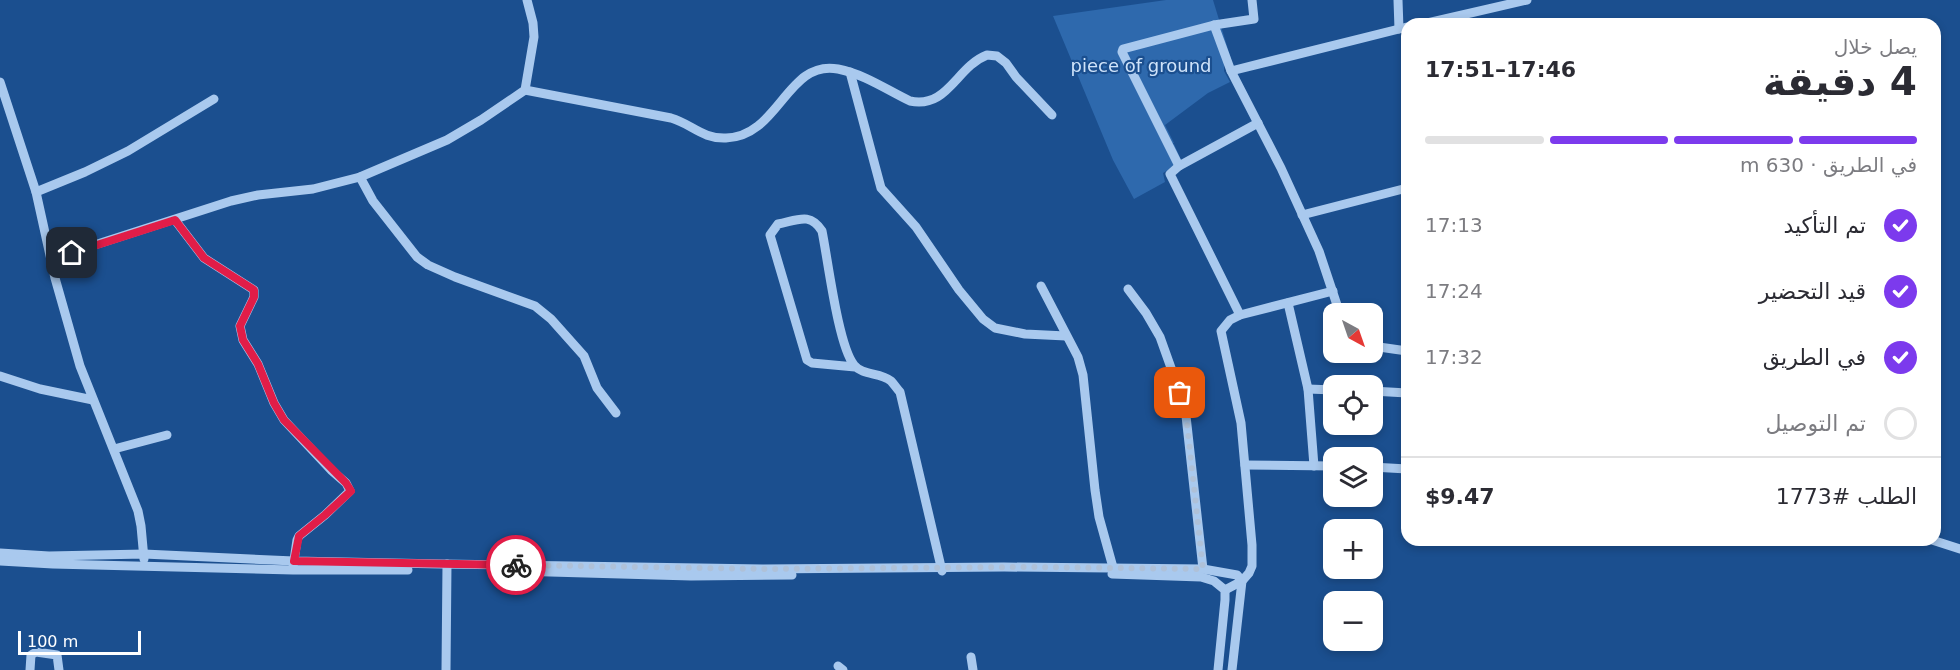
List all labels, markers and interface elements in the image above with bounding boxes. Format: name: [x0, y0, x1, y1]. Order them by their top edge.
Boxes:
text: يصل خلال: [1834, 35, 1917, 59]
park label: piece of ground: [1071, 55, 1211, 76]
text: 17:46–17:51: [1425, 57, 1576, 82]
text: 4 دقيقة: [1763, 59, 1917, 104]
text: في الطريق · 630 m: [1740, 153, 1917, 177]
icon: check: [1884, 209, 1917, 242]
text: 17:13: [1425, 213, 1483, 237]
text: تم التأكيد: [1783, 213, 1866, 238]
pin: [46, 227, 97, 278]
icon: home: [55, 236, 88, 269]
icon: check: [1884, 275, 1917, 308]
text: 17:24: [1425, 279, 1483, 303]
text: قيد التحضير: [1759, 279, 1866, 304]
north arrow: [1323, 303, 1383, 363]
map controls: [1323, 303, 1383, 651]
icon: check: [1884, 341, 1917, 374]
text: 17:32: [1425, 345, 1483, 369]
text: في الطريق: [1763, 345, 1866, 370]
pin: [1154, 367, 1205, 418]
button: locate: [1323, 375, 1383, 435]
icon: bag: [1163, 376, 1196, 409]
text: تم التوصيل: [1765, 411, 1866, 436]
button: layers: [1323, 447, 1383, 507]
text: $9.47: [1425, 484, 1495, 509]
text: الطلب #1773: [1776, 484, 1917, 509]
button: +: [1323, 519, 1383, 579]
courier: [486, 535, 546, 595]
icon: bike: [500, 549, 533, 582]
button: −: [1323, 591, 1383, 651]
scale bar: [18, 628, 141, 656]
text: 100 m: [27, 632, 78, 651]

